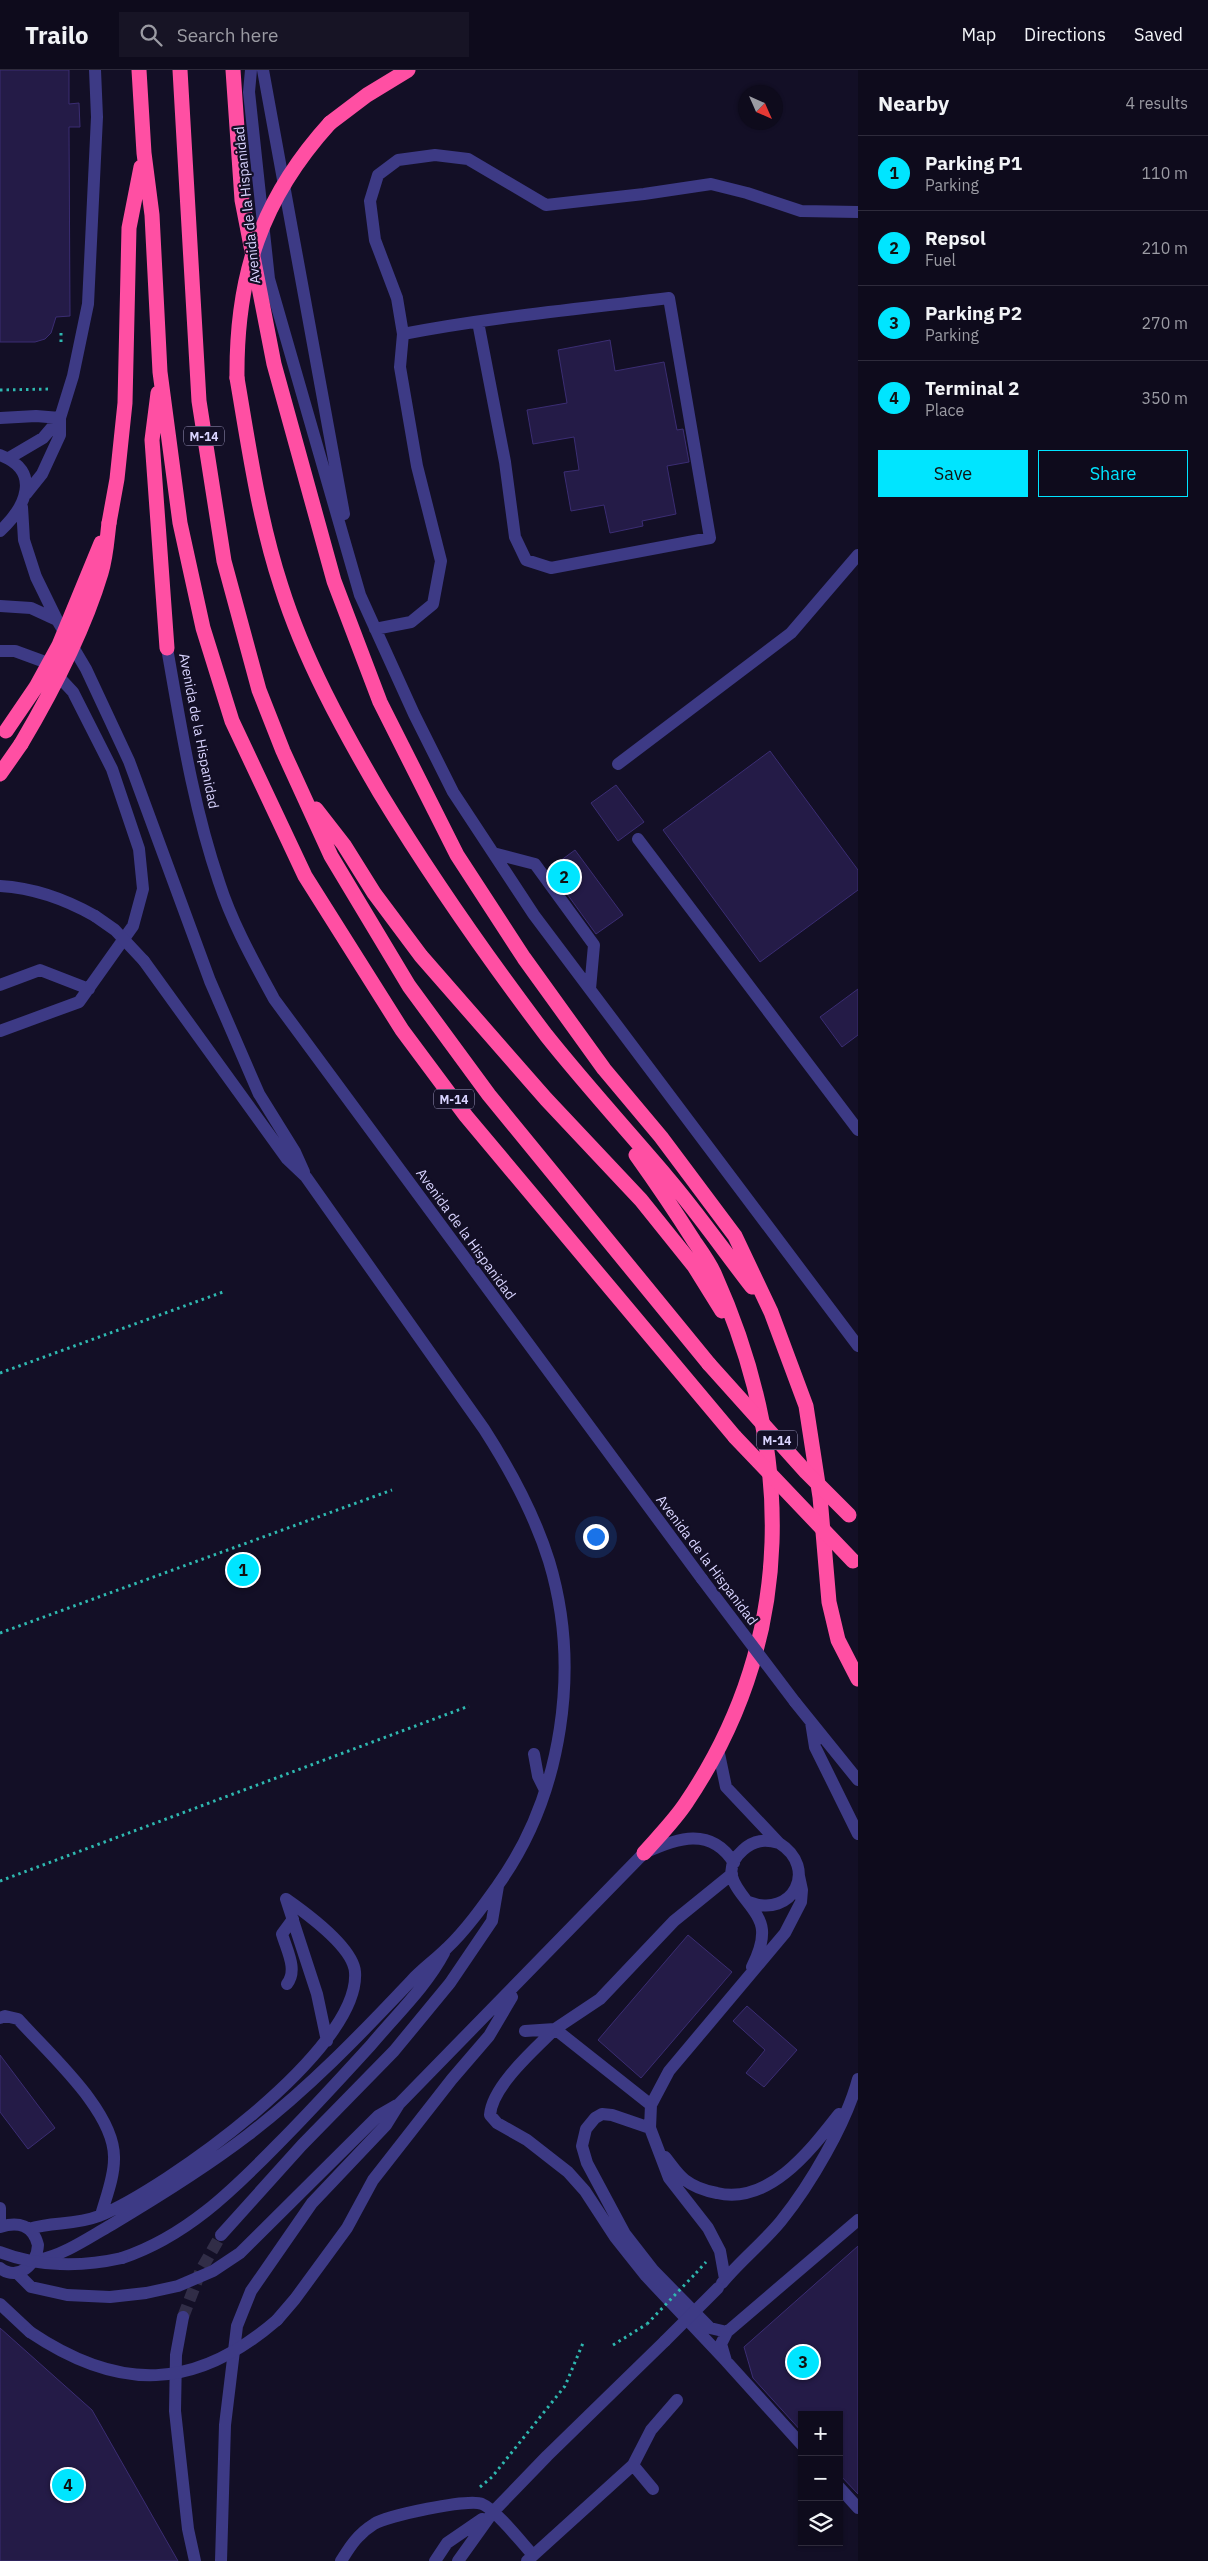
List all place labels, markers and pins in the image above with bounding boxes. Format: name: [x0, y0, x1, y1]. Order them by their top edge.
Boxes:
pin: 2: [548, 858, 580, 896]
pin: 1: [227, 1551, 259, 1589]
pin: 3: [787, 2343, 819, 2381]
pin: 4: [52, 2466, 84, 2504]

